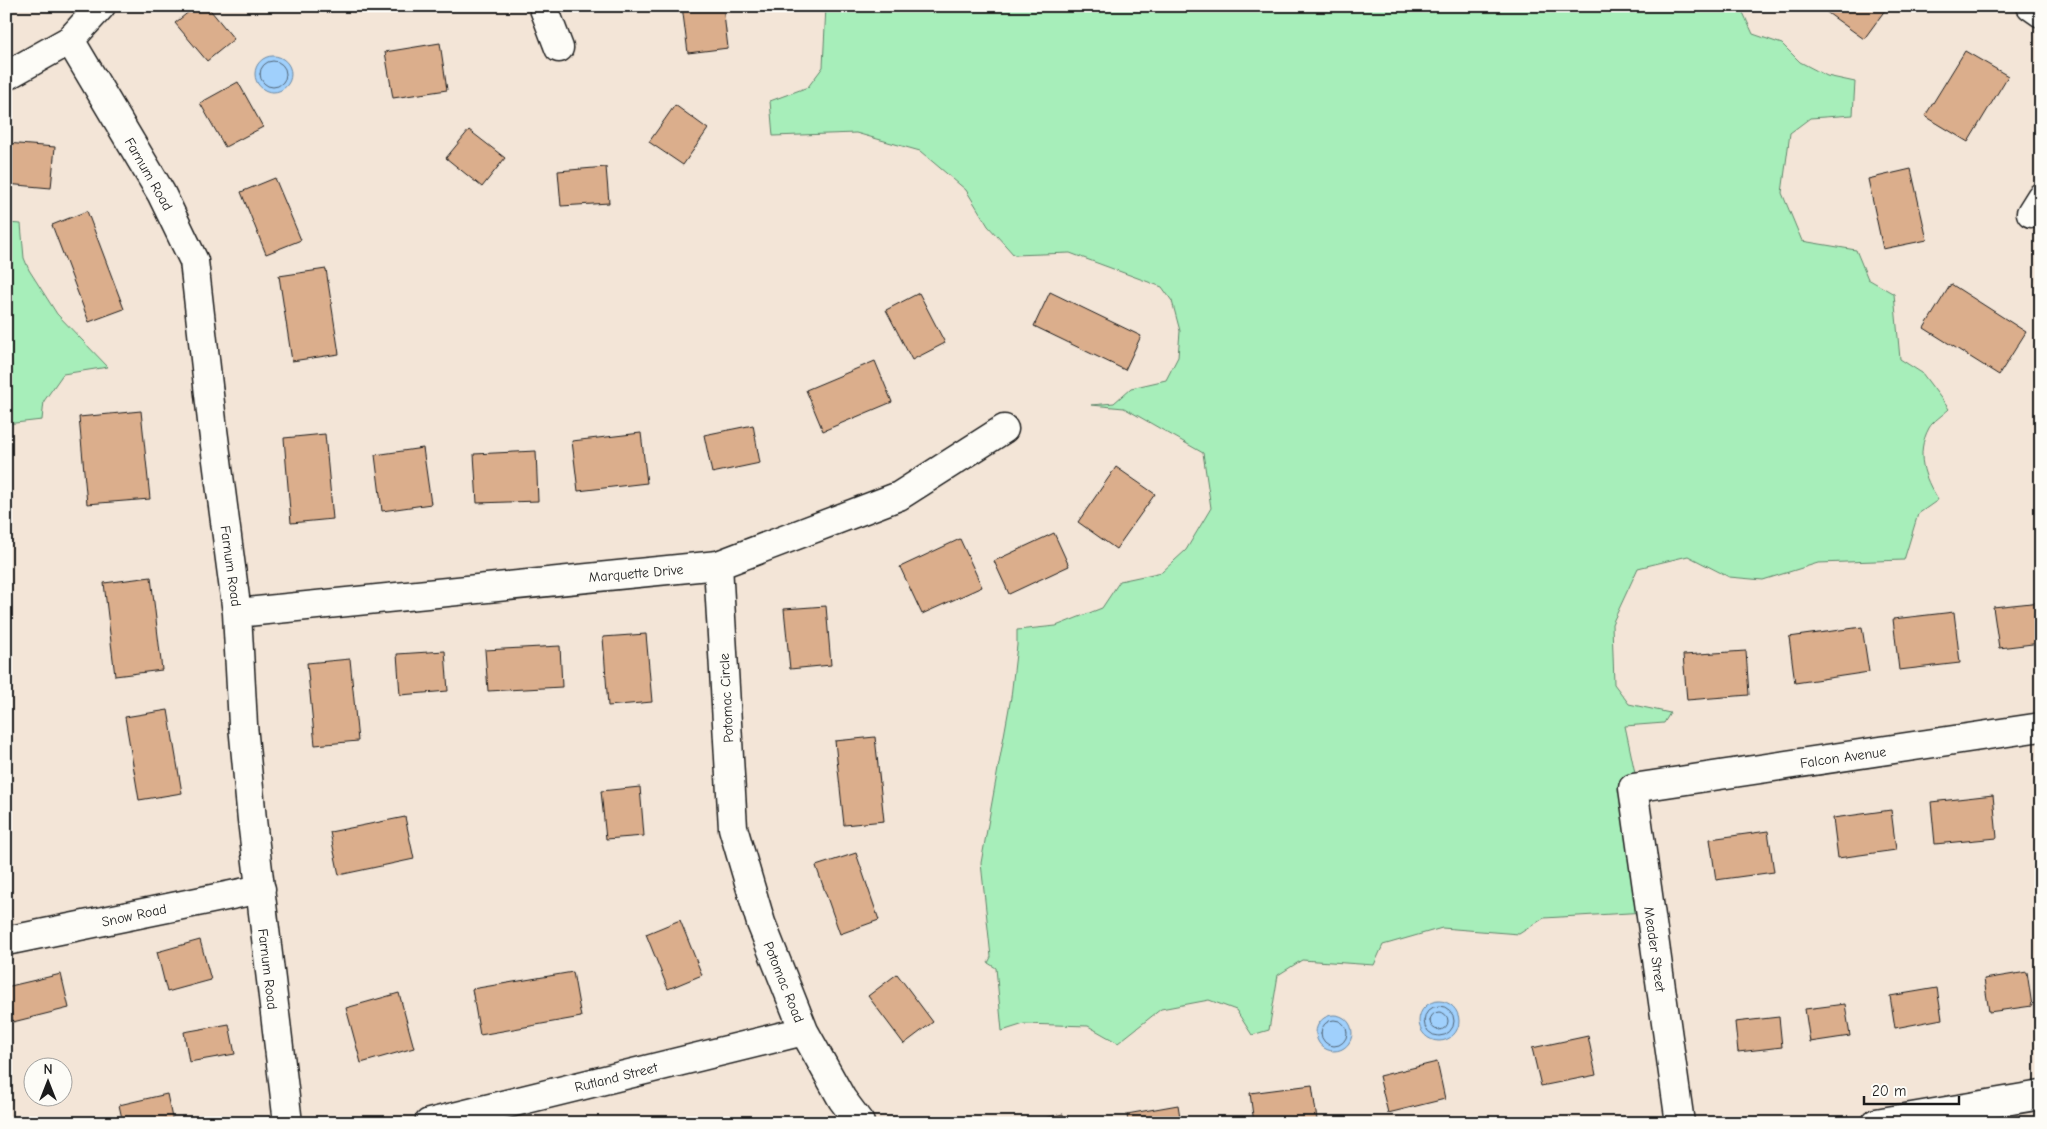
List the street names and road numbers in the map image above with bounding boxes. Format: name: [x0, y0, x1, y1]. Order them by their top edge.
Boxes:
street label: Farnum Road: [121, 135, 176, 214]
street label: Farnum Road: [216, 525, 245, 608]
street label: Marquette Drive: [588, 561, 684, 586]
street label: Potomac Circle: [716, 653, 737, 743]
street label: Falcon Avenue: [1799, 743, 1887, 772]
street label: Snow Road: [100, 900, 168, 931]
street label: Meader Street: [1640, 905, 1669, 994]
street label: Farnum Road: [254, 928, 281, 1011]
street label: Potomac Road: [760, 939, 808, 1025]
street label: Rutland Street: [573, 1059, 660, 1096]

